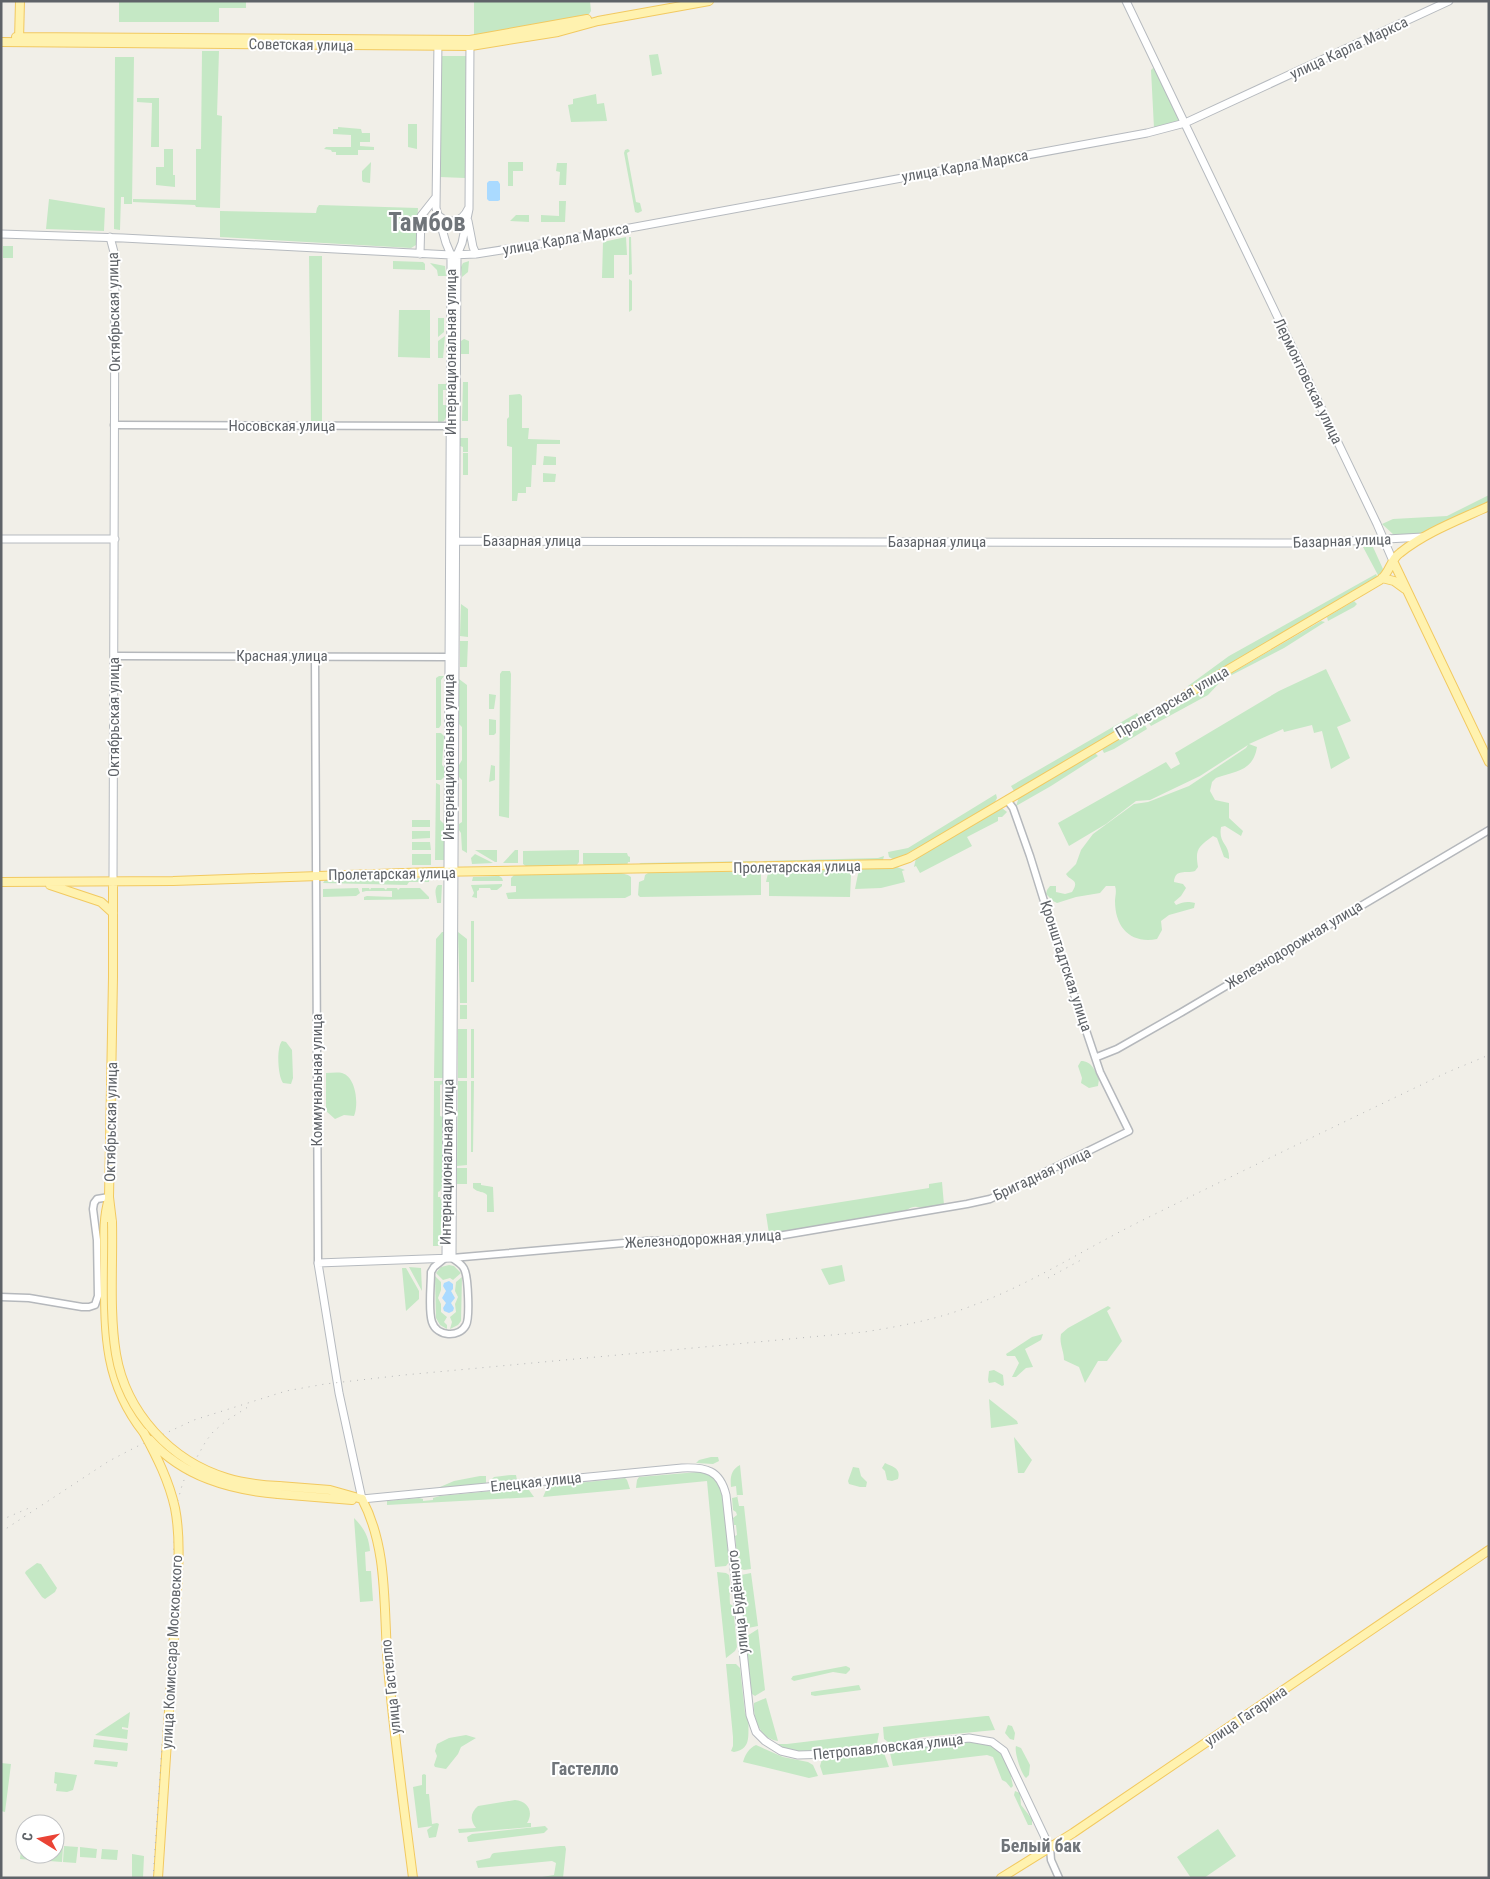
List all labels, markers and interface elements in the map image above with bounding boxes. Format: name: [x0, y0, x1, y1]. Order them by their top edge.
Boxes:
street label: улица Карла Маркса: [1287, 13, 1411, 83]
street label: Советская улица: [249, 35, 353, 55]
street label: улица Карла Маркса: [900, 146, 1030, 186]
district label: Тамбов: [388, 208, 466, 237]
street label: улица Карла Маркса: [501, 219, 631, 259]
street label: Октябрьская улица: [104, 252, 124, 372]
street label: Интернациональная улица: [442, 269, 460, 435]
street label: Лермонтовская улица: [1270, 315, 1346, 447]
street label: Носовская улица: [228, 417, 336, 435]
street label: Базарная улица: [1292, 530, 1392, 552]
street label: Базарная улица: [483, 532, 581, 550]
street label: Базарная улица: [888, 533, 986, 551]
street label: Красная улица: [236, 647, 328, 665]
street label: Октябрьская улица: [105, 657, 123, 777]
street label: Пролетарская улица: [1112, 662, 1232, 742]
street label: Интернациональная улица: [440, 674, 458, 840]
street label: Пролетарская улица: [733, 857, 861, 877]
street label: Пролетарская улица: [328, 864, 456, 884]
street label: Железнодорожная улица: [1222, 897, 1366, 993]
street label: Кронштадтская улица: [1036, 898, 1096, 1034]
street label: Коммунальная улица: [308, 1014, 326, 1146]
street label: Октябрьская улица: [101, 1062, 121, 1182]
street label: Интернациональная улица: [437, 1079, 457, 1245]
street label: Бригадная улица: [990, 1143, 1094, 1205]
street label: Железнодорожная улица: [624, 1226, 782, 1252]
street label: Елецкая улица: [490, 1468, 582, 1496]
street label: улица Будённого: [724, 1549, 752, 1655]
street label: улица Комиссара Московского: [158, 1555, 186, 1749]
street label: улица Гастелло: [377, 1639, 405, 1735]
street label: улица Гагарина: [1201, 1682, 1291, 1750]
street label: Петропавловская улица: [812, 1730, 964, 1764]
district label: Гастелло: [551, 1758, 619, 1779]
north arrow: [15, 1814, 65, 1864]
text: С: [19, 1831, 36, 1842]
district label: Белый бак: [1001, 1835, 1081, 1856]

